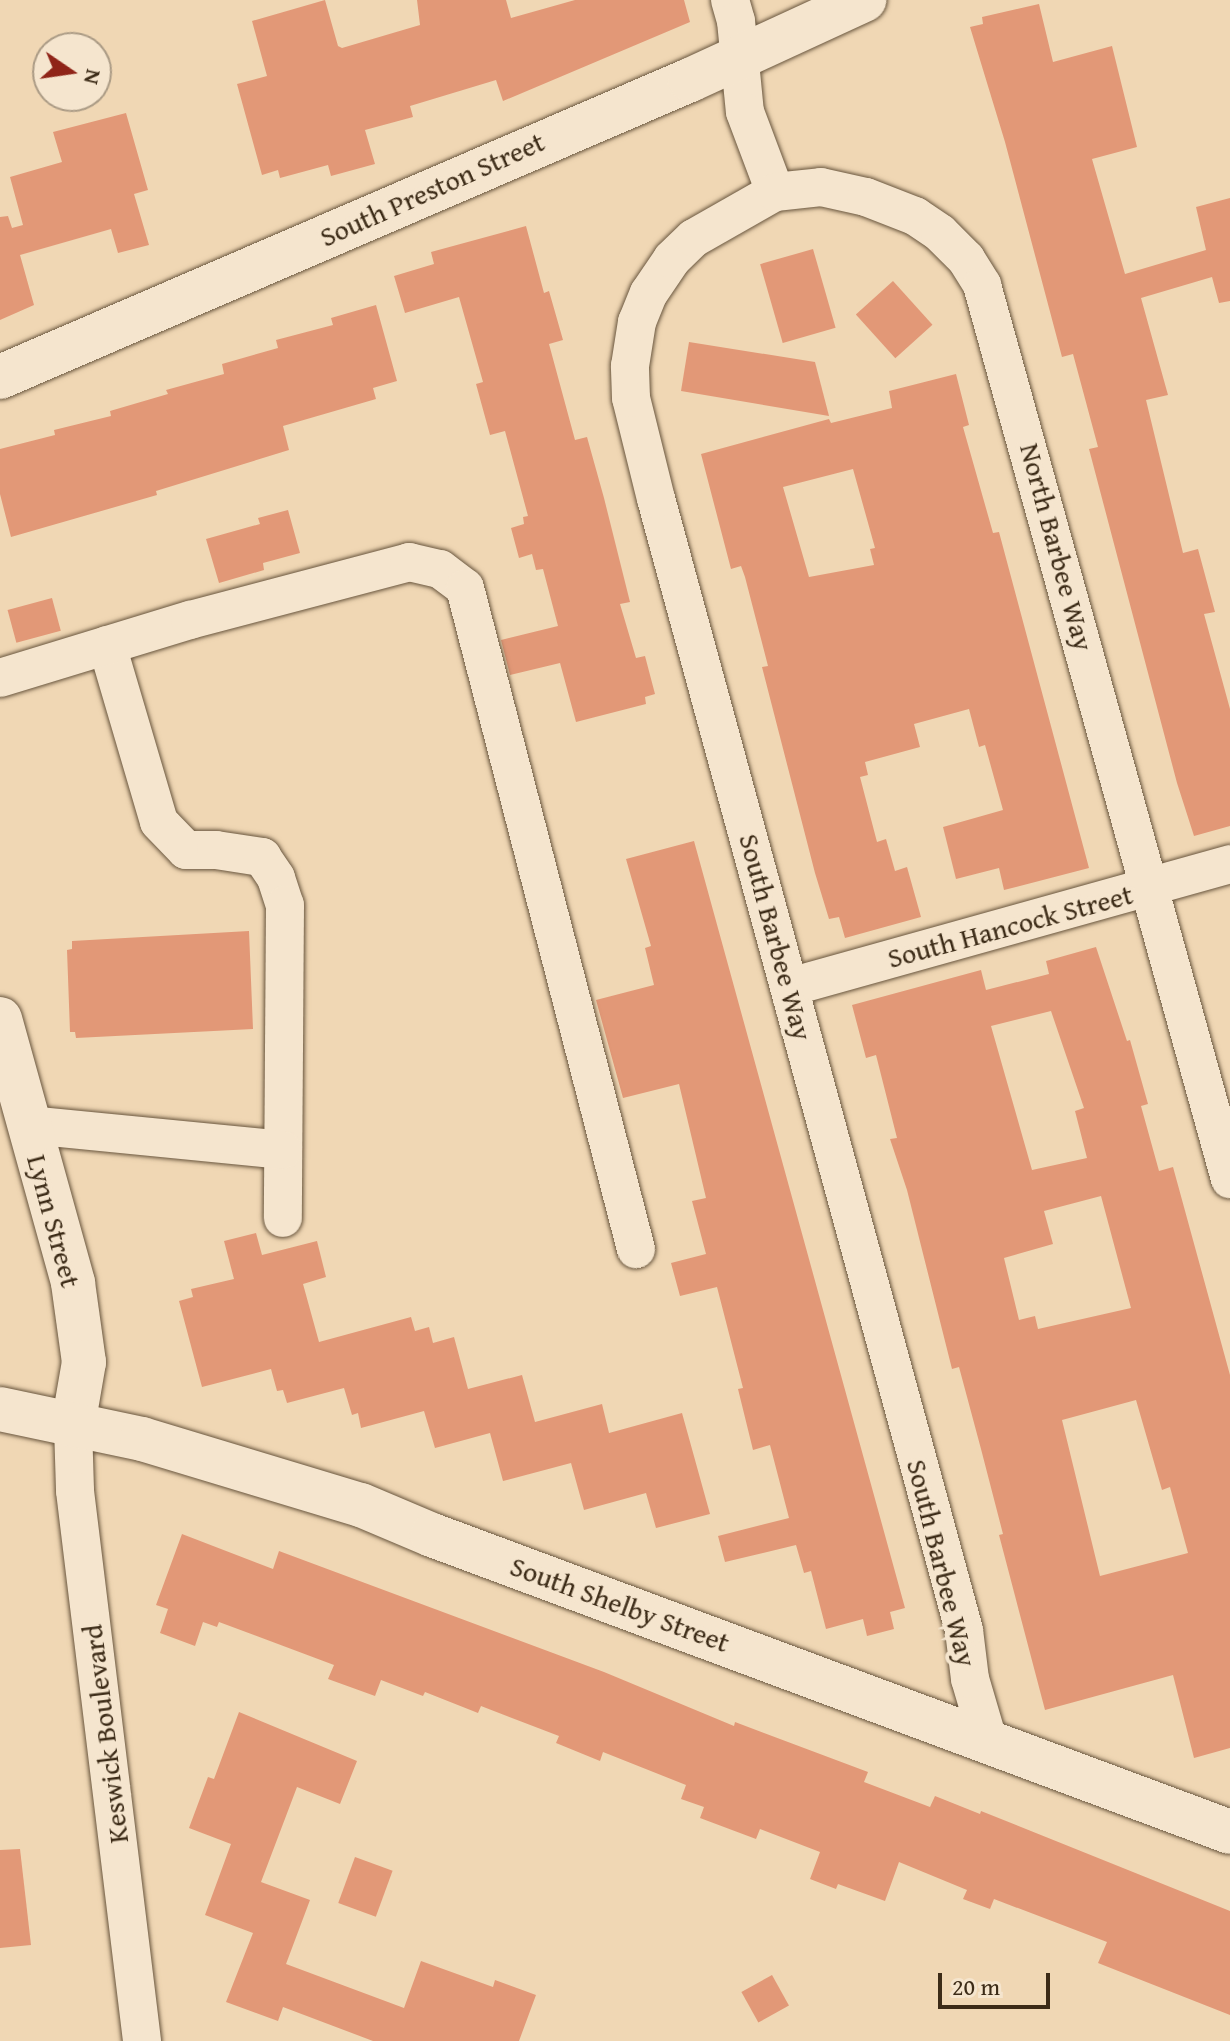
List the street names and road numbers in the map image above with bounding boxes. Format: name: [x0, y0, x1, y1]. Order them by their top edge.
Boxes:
street label: South Preston Street: [315, 124, 549, 254]
street label: North Barbee Way: [1013, 440, 1101, 654]
street label: South Barbee Way: [732, 830, 820, 1044]
street label: South Hancock Street: [884, 877, 1136, 975]
street label: Lynn Street: [20, 1151, 88, 1291]
street label: South Barbee Way: [900, 1456, 984, 1670]
street label: South Shelby Street: [506, 1549, 734, 1659]
street label: Keswick Boulevard: [75, 1623, 135, 1845]

